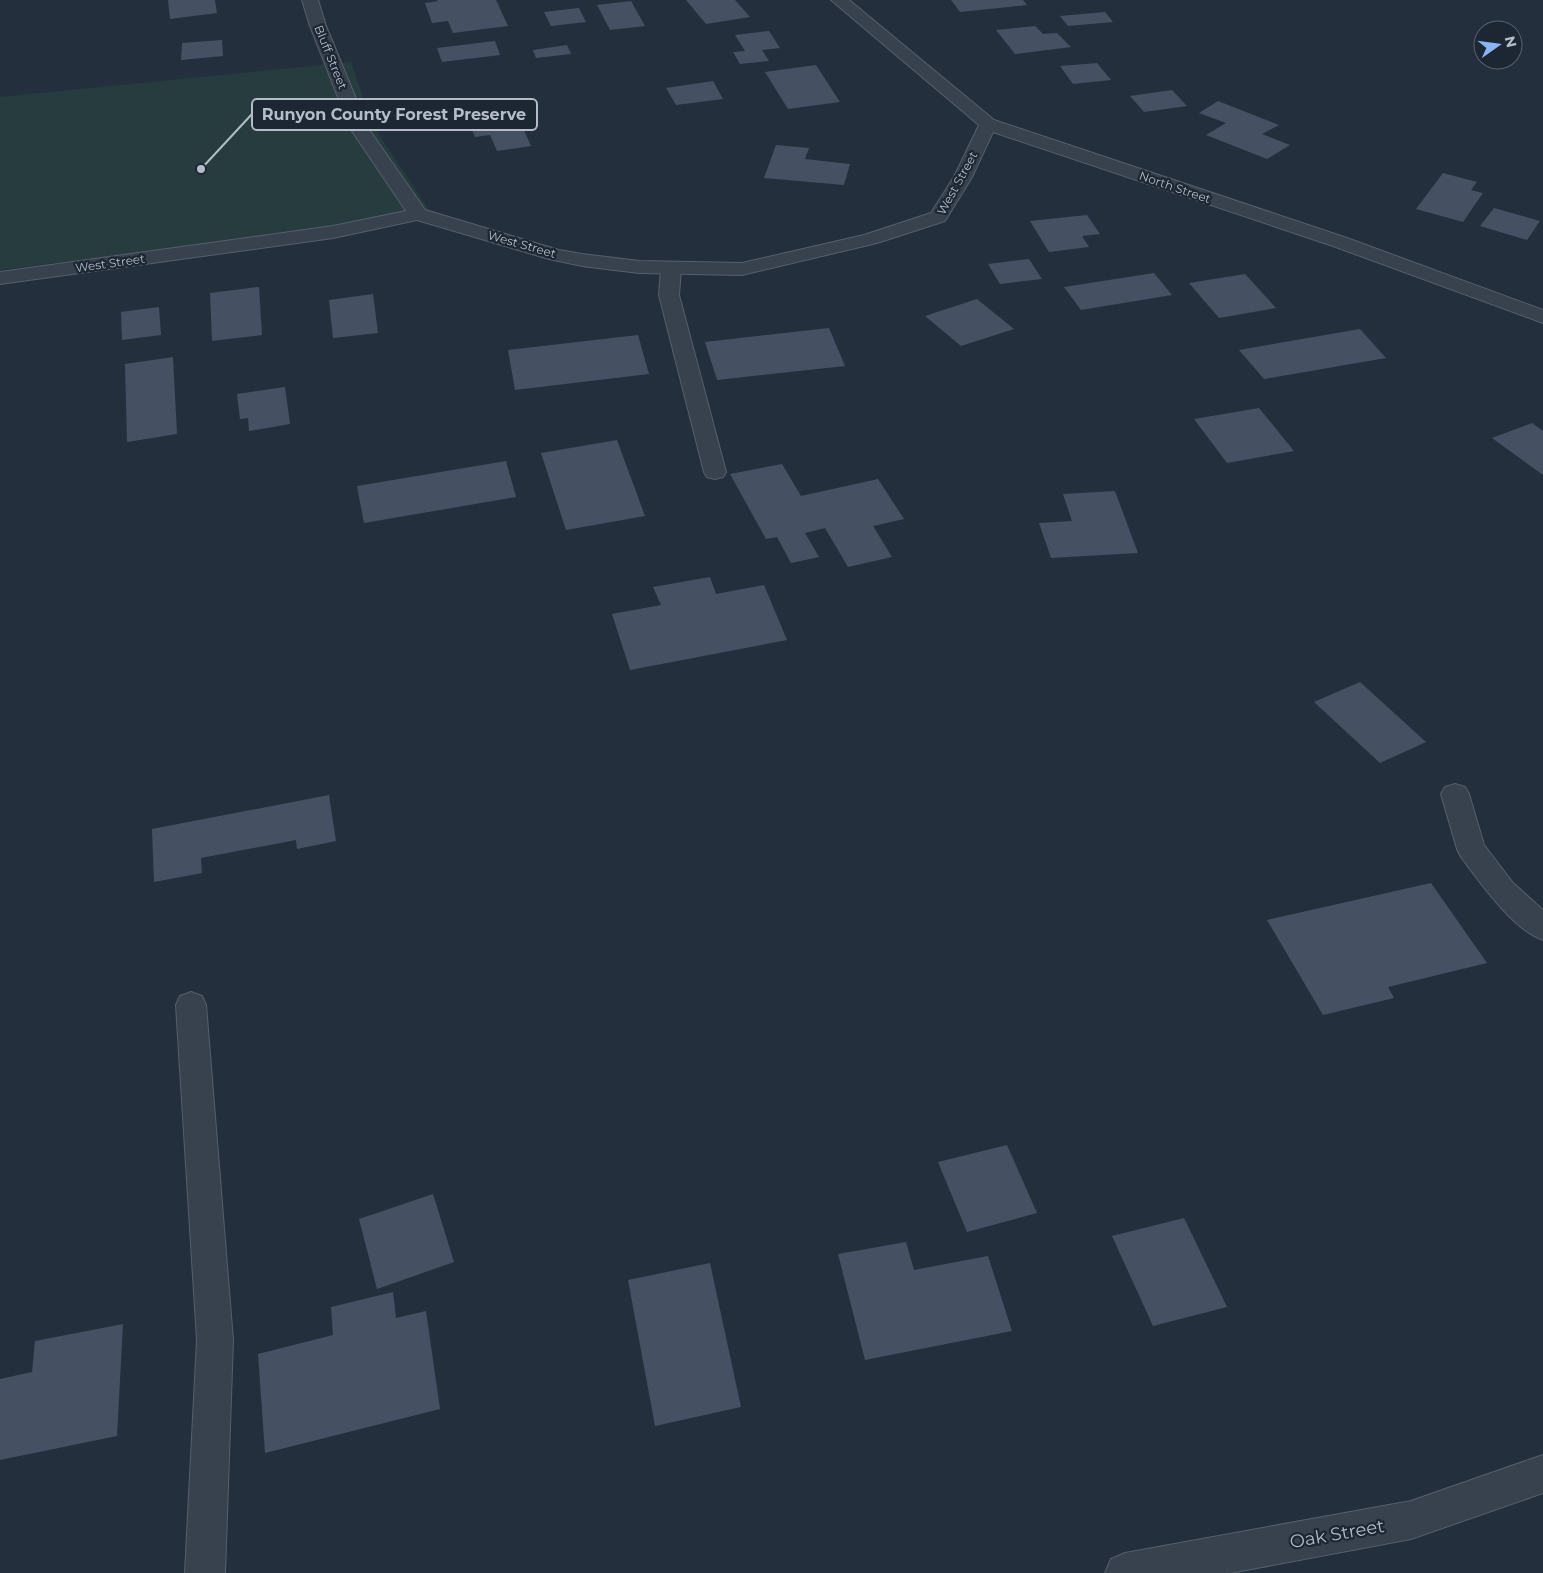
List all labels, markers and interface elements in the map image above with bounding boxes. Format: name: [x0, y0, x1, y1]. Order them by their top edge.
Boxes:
north arrow: [1473, 20, 1523, 70]
street label: Bluff Street: [311, 23, 351, 91]
text: N: [1501, 34, 1521, 50]
callout: Runyon County Forest Preserve: [252, 99, 537, 130]
text: Runyon County Forest Preserve: [262, 105, 526, 124]
street label: West Street: [933, 149, 981, 217]
street label: North Street: [1137, 168, 1213, 206]
street label: West Street: [486, 227, 558, 261]
street label: West Street: [74, 251, 146, 275]
street label: Oak Street: [1288, 1515, 1386, 1553]

